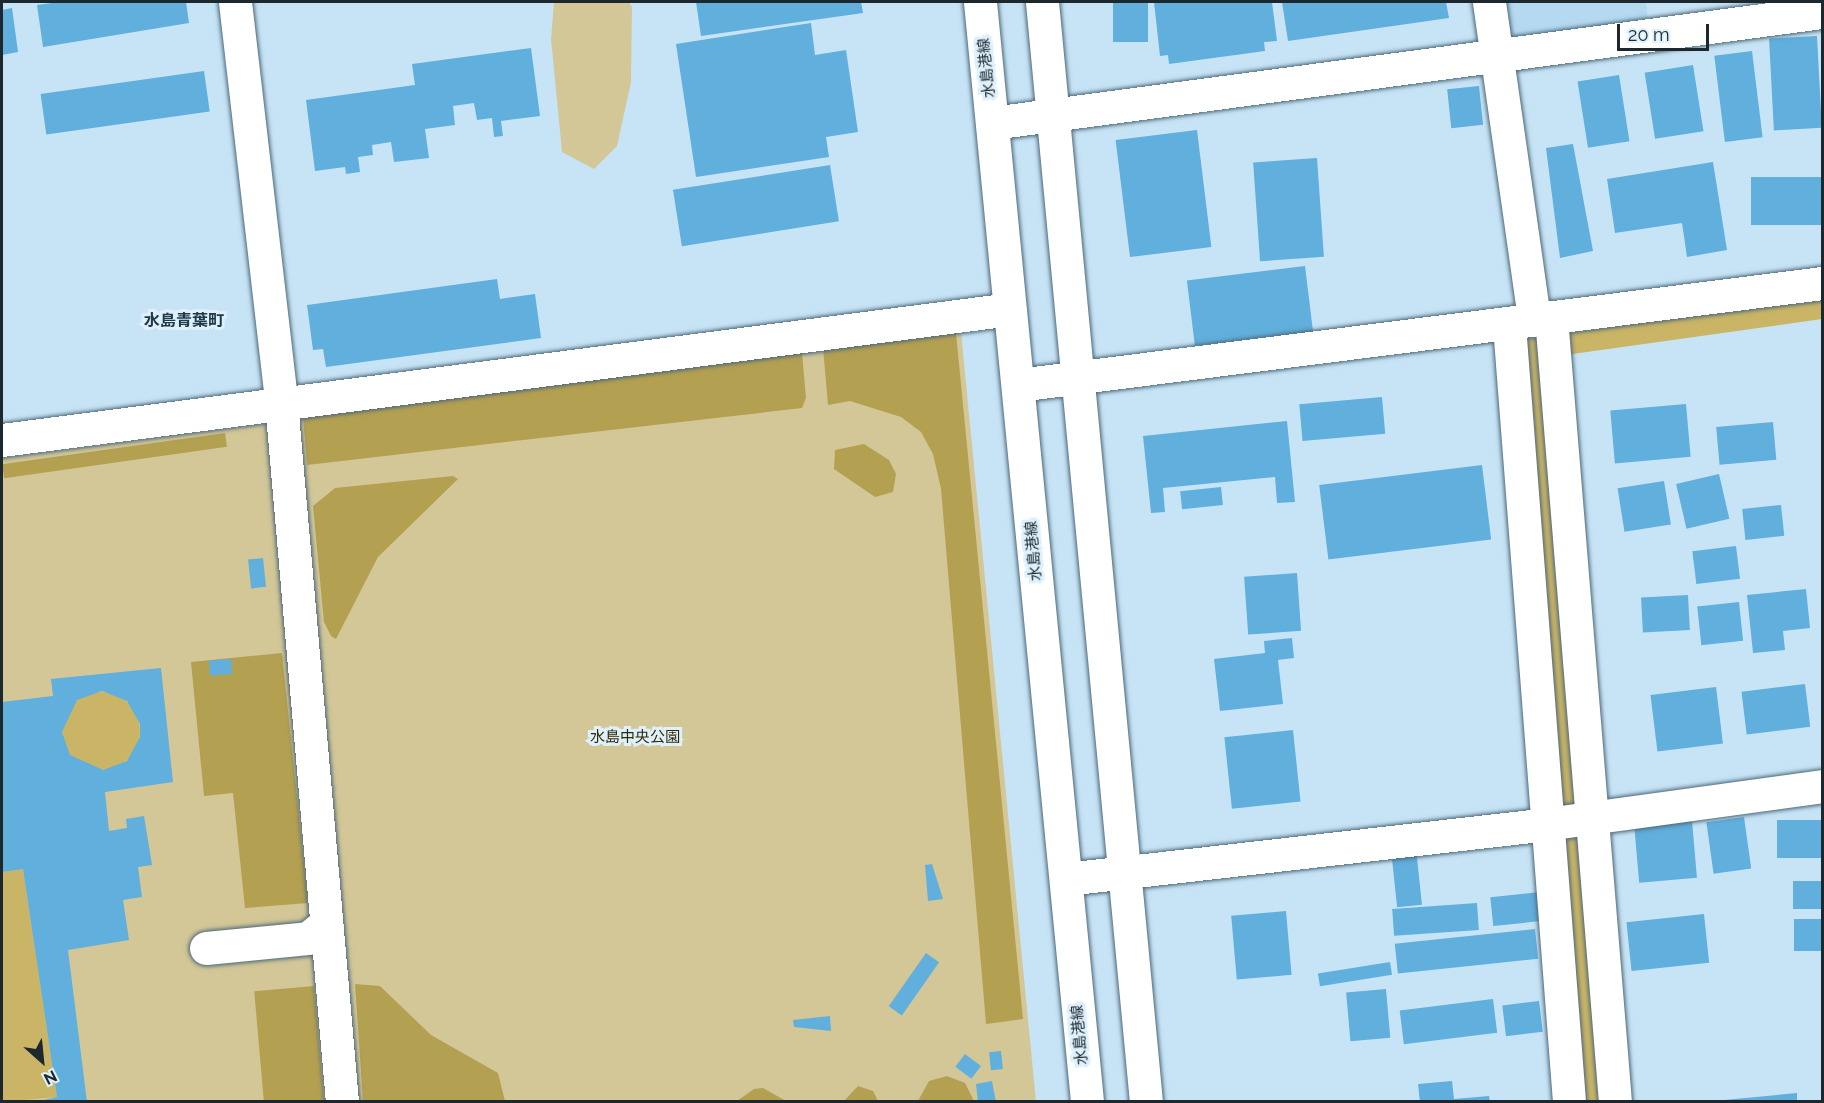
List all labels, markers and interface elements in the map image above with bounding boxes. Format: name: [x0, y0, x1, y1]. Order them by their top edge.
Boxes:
scale bar: [1620, 12, 1712, 50]
text: 20 m: [1628, 24, 1670, 45]
street label: 水島港線: [975, 37, 999, 99]
district label: 水島青葉町: [144, 311, 224, 331]
street label: 水島港線: [1022, 520, 1046, 582]
park label: 水島中央公園: [590, 729, 680, 747]
street label: 水島港線: [1068, 1004, 1092, 1066]
north arrow: [12, 1031, 72, 1091]
text: N: [41, 1066, 60, 1089]

